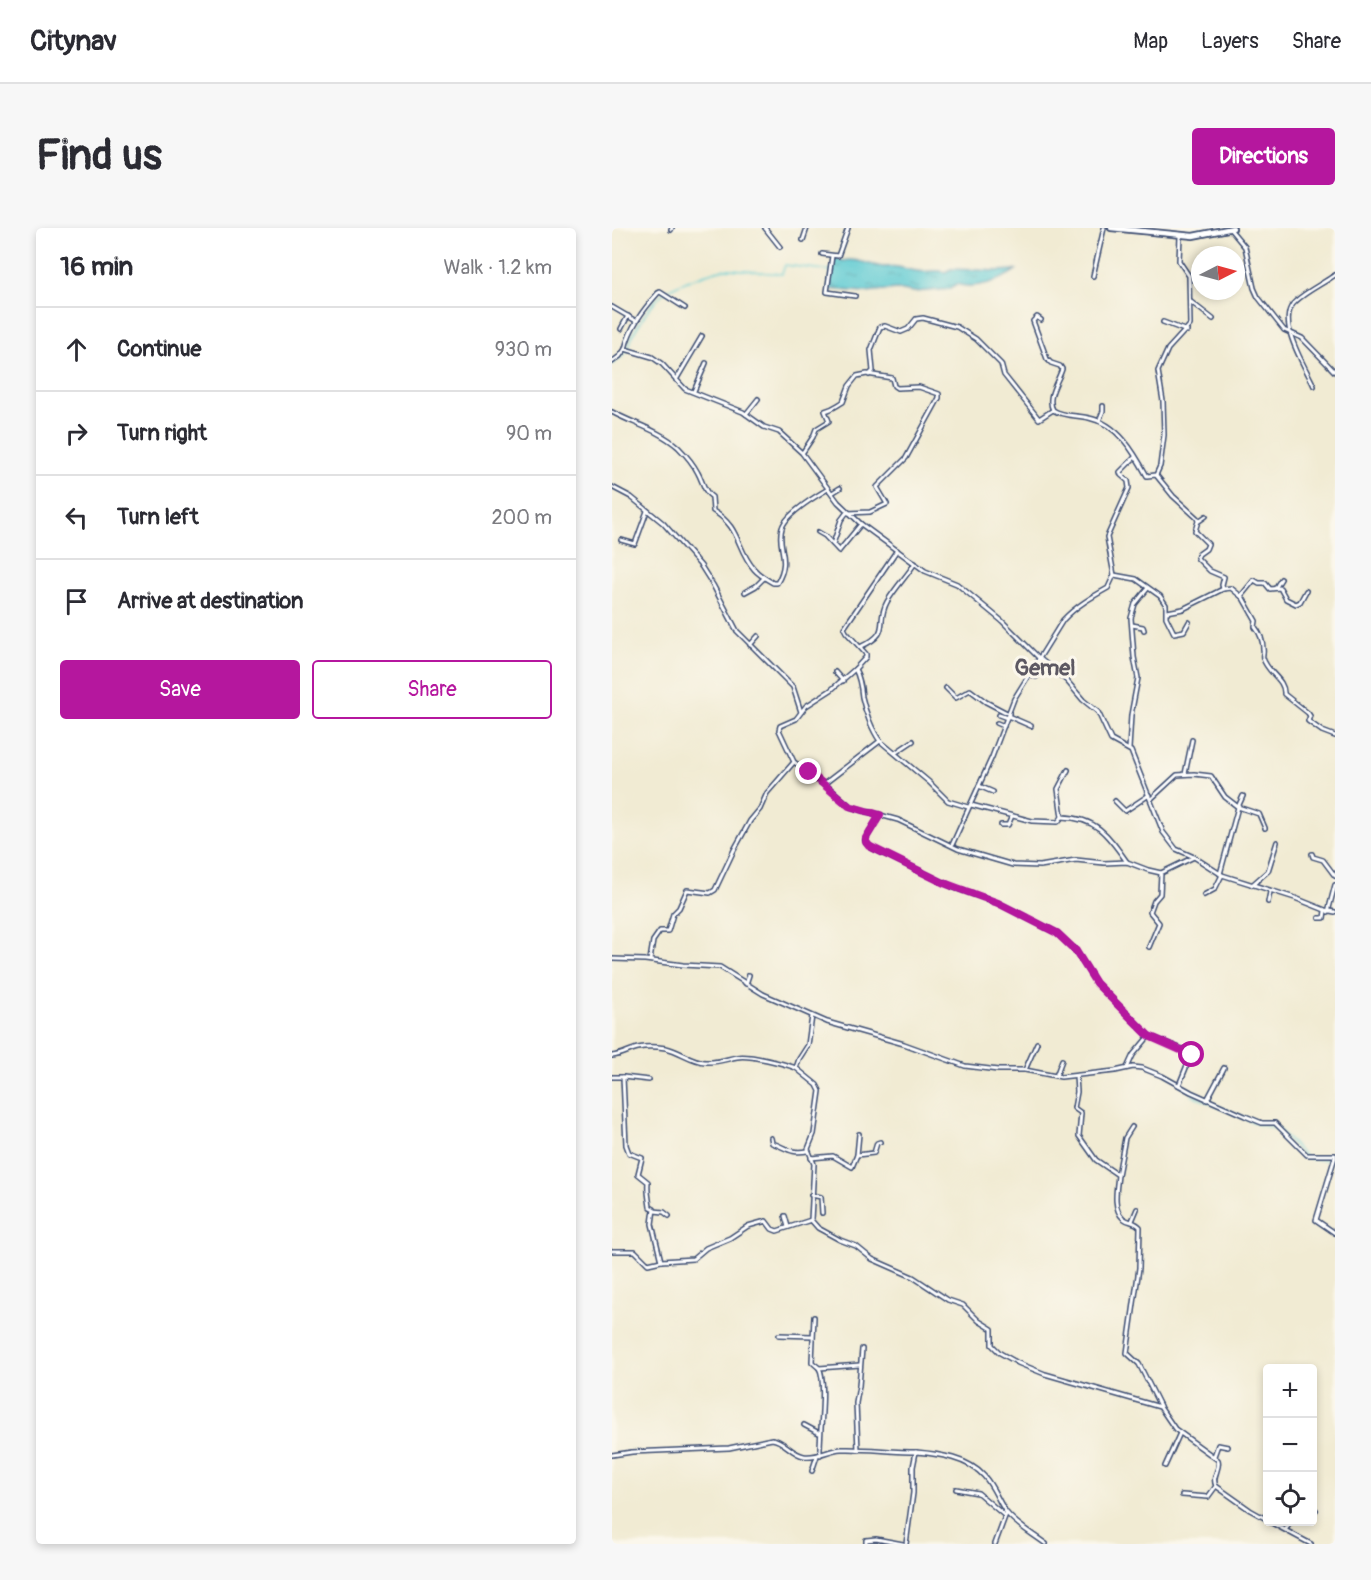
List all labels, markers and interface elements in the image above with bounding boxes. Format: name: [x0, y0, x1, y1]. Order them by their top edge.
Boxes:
text: Citynav: [30, 24, 117, 59]
text: Map: [1133, 28, 1168, 55]
text: Layers: [1201, 28, 1259, 55]
text: Share: [1292, 28, 1341, 55]
button: Directions: [1192, 128, 1335, 185]
text: Find us: [36, 130, 162, 182]
north arrow: [1191, 246, 1245, 300]
text: 16 min: [60, 251, 133, 283]
text: Walk · 1.2 km: [444, 255, 552, 280]
icon: ahead: [60, 333, 93, 366]
text: Continue: [117, 335, 201, 363]
text: 930 m: [495, 337, 552, 362]
icon: right: [60, 417, 93, 450]
text: Turn right: [117, 419, 207, 447]
text: 90 m: [506, 421, 552, 446]
icon: left: [60, 501, 93, 534]
text: Turn left: [117, 503, 199, 531]
text: 200 m: [491, 505, 552, 530]
icon: arrive: [60, 585, 93, 618]
text: Arrive at destination: [117, 587, 303, 615]
district label: Gemel: [1015, 654, 1075, 682]
button: Save: [60, 660, 300, 719]
button: Share: [312, 660, 552, 719]
route end: [795, 758, 821, 784]
route start: [1178, 1041, 1204, 1067]
map controls: [1263, 1364, 1317, 1526]
button: +: [1263, 1364, 1317, 1418]
button: −: [1263, 1418, 1317, 1472]
button: locate: [1263, 1472, 1317, 1526]

